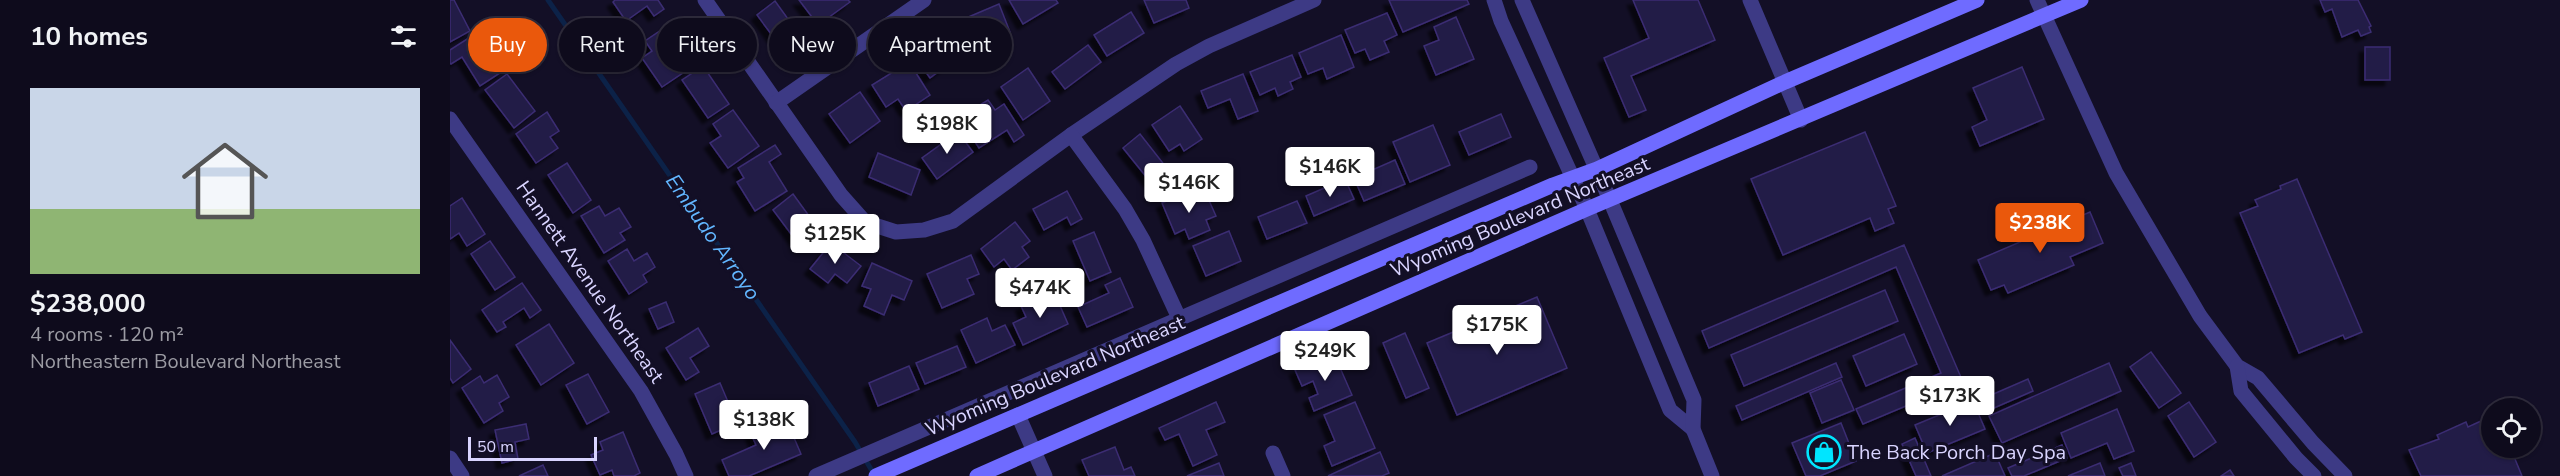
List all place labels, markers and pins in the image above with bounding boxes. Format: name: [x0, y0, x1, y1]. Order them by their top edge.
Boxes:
pin: $198K: [905, 104, 989, 155]
pin: $146K: [1288, 147, 1372, 198]
pin: $146K: [1147, 163, 1231, 214]
pin: $238K: [1998, 203, 2082, 254]
pin: $125K: [793, 214, 877, 265]
pin: $474K: [998, 268, 1082, 319]
pin: $175K: [1455, 305, 1539, 356]
pin: $249K: [1283, 331, 1367, 382]
pin: $173K: [1908, 376, 1992, 427]
pin: $138K: [722, 400, 806, 451]
shop icon: The Back Porch Day Spa: [1806, 434, 1842, 470]
place label: The Back Porch Day Spa: [1847, 439, 2066, 466]

